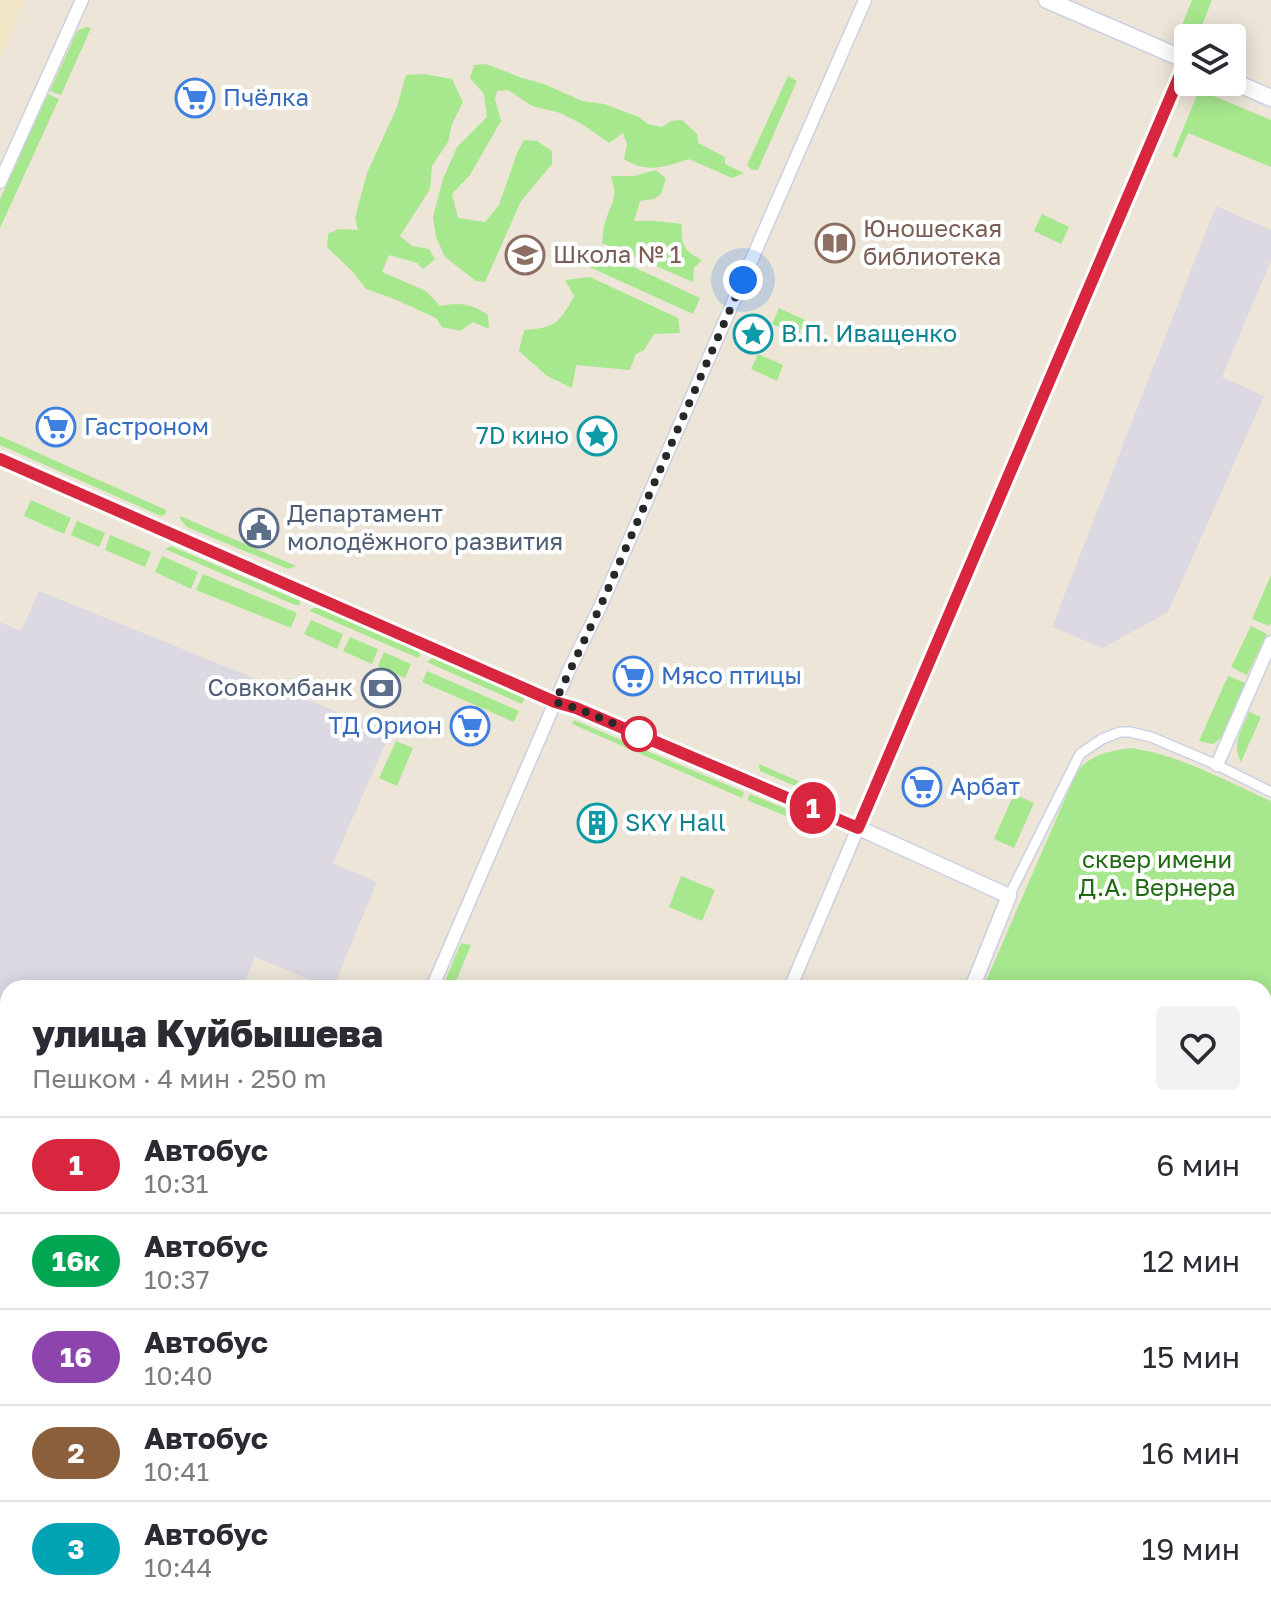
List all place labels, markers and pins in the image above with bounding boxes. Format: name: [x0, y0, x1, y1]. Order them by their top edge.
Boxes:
supermarket icon: Пчёлка: [174, 77, 216, 119]
place label: Пчёлка: [223, 82, 309, 111]
place label: Юношеская библиотека: [863, 213, 1002, 270]
library icon: Юношеская библиотека: [814, 222, 856, 264]
school or university icon: Школа № 1: [504, 234, 546, 276]
place label: Школа № 1: [553, 239, 681, 268]
place icon: В.П. Иващенко: [732, 313, 774, 355]
place label: В.П. Иващенко: [781, 318, 957, 347]
supermarket icon: Гастроном: [35, 406, 77, 448]
place label: Гастроном: [84, 411, 209, 440]
place icon: 7D кино: [576, 415, 618, 457]
place label: 7D кино: [476, 420, 569, 449]
place label: Департамент молодёжного развития: [287, 498, 563, 555]
public building icon: Департамент молодёжного развития: [238, 507, 280, 549]
supermarket icon: Мясо птицы: [612, 655, 654, 697]
place label: Мясо птицы: [661, 660, 802, 689]
bank icon: Совкомбанк: [360, 667, 402, 709]
place label: Совкомбанк: [207, 672, 353, 701]
supermarket icon: ТД Орион: [449, 705, 491, 747]
place label: ТД Орион: [328, 710, 442, 739]
unlabelled marker: [622, 717, 656, 751]
supermarket icon: Арбат: [901, 766, 943, 808]
place label: Арбат: [950, 771, 1020, 800]
building icon: SKY Hall: [576, 802, 618, 844]
place label: SKY Hall: [625, 807, 726, 836]

